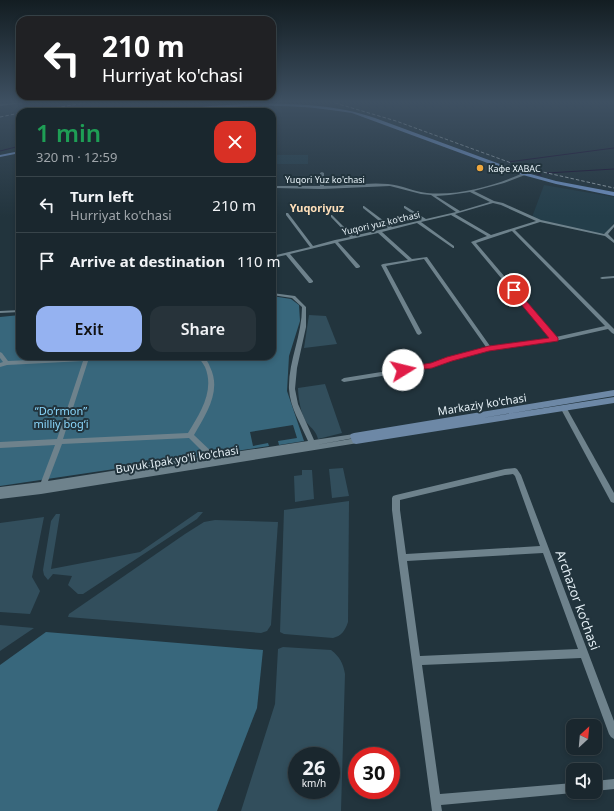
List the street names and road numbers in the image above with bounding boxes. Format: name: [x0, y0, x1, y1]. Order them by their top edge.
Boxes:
street label: Yuqori Yuz ko'chasi: [285, 173, 365, 186]
street label: Yuqori yuz ko'chasi: [341, 208, 421, 238]
street label: Markaziy ko'chasi: [436, 390, 528, 418]
street label: Buyuk Ipak yo'li ko'chasi: [114, 442, 240, 476]
street label: Archazor ko‘chasi: [552, 548, 604, 652]

